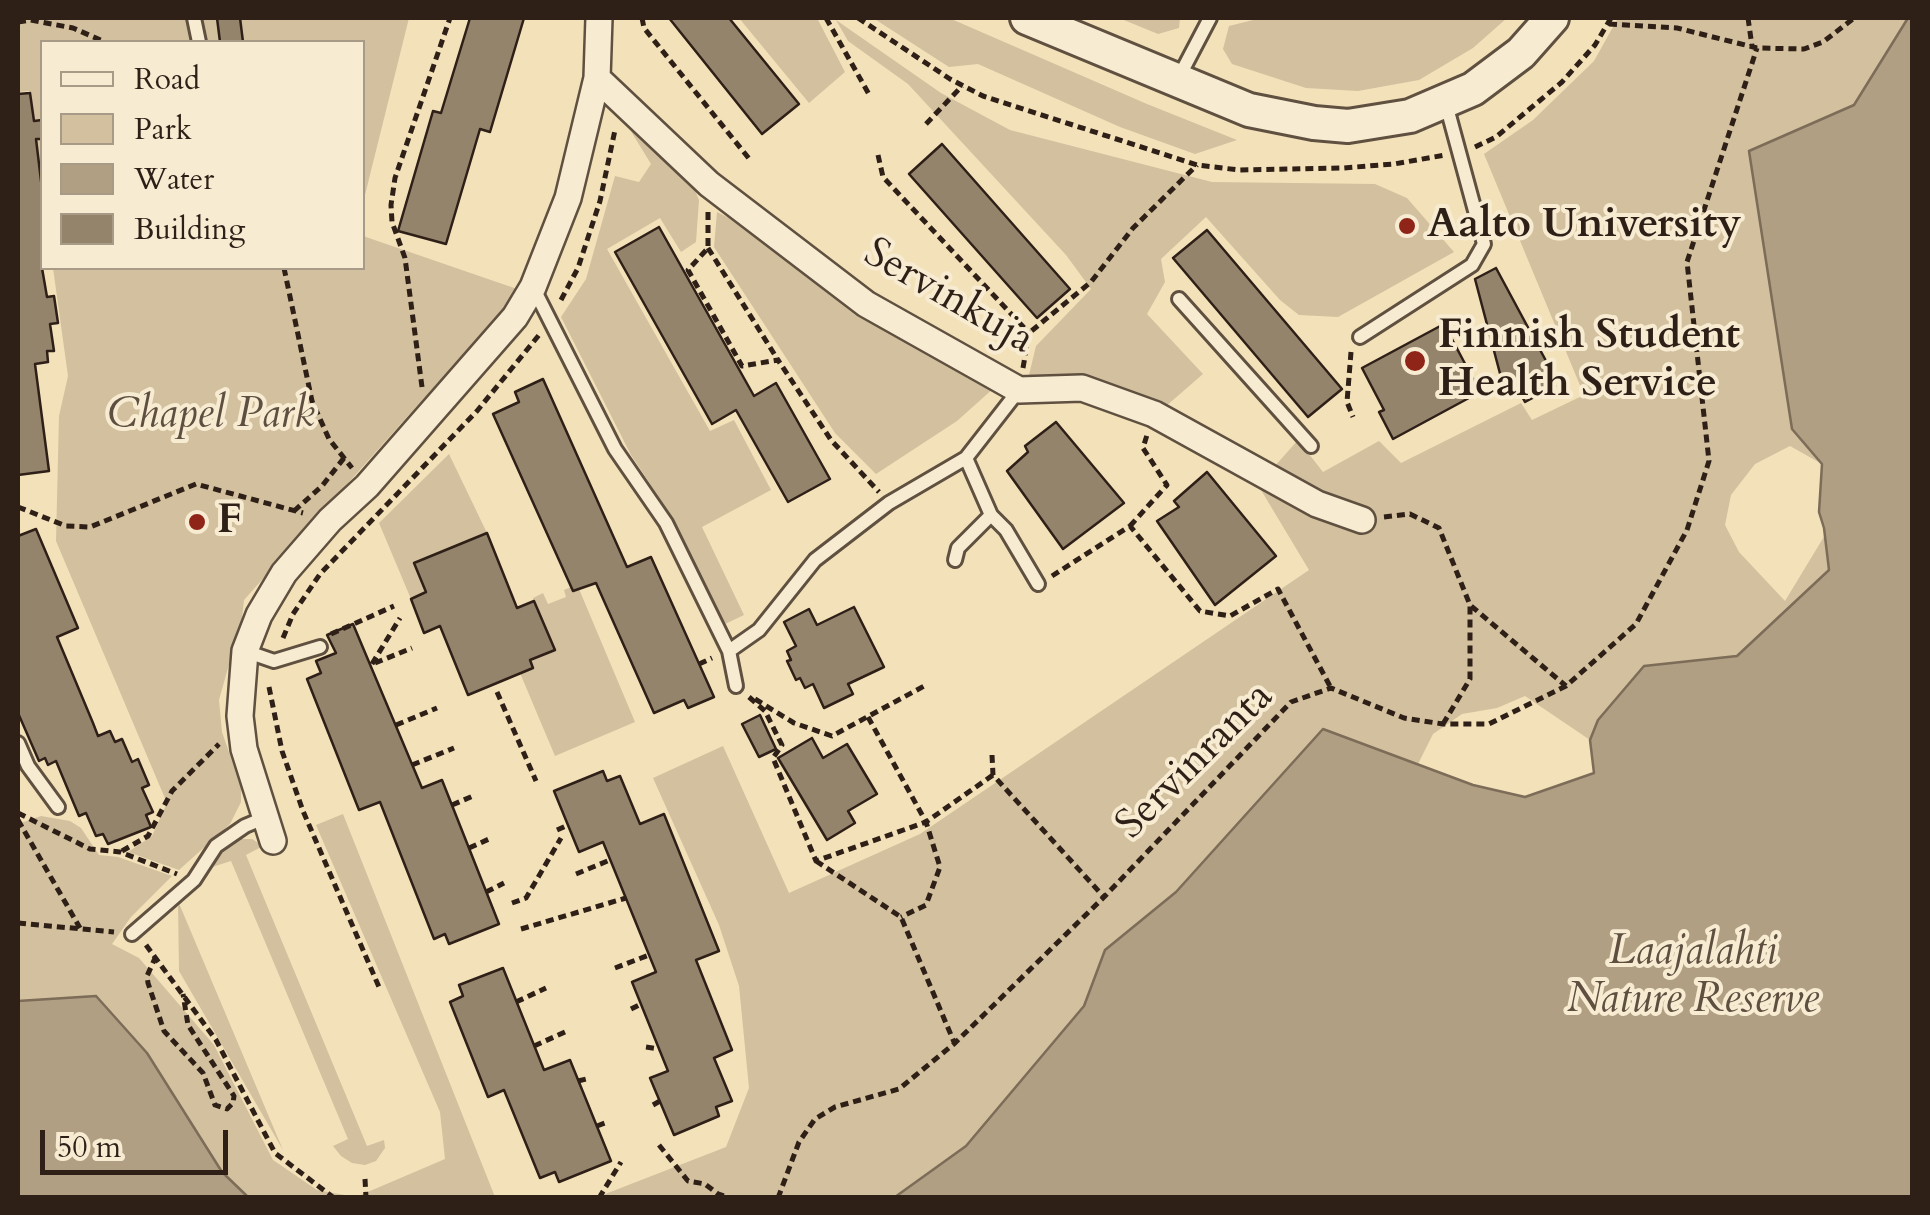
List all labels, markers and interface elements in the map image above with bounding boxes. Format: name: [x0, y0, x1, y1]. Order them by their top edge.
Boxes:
legend: [40, 40, 365, 270]
text: Road: [134, 59, 200, 100]
text: Park: [134, 109, 192, 150]
text: Water: [134, 159, 214, 200]
place label: Aalto University: [1427, 201, 1741, 251]
text: Building: [134, 209, 245, 250]
marker: Aalto University: [1396, 215, 1418, 237]
street label: Servinkuja: [854, 229, 1042, 367]
place label: Finnish Student Health Service: [1438, 312, 1740, 411]
marker: Finnish Student Health Service: [1402, 348, 1428, 374]
park label: Chapel Park: [107, 391, 315, 441]
place label: F: [217, 497, 242, 547]
marker: F: [186, 511, 208, 533]
street label: Servinranta: [1107, 673, 1285, 851]
park label: Laajalahti Nature Reserve: [1567, 928, 1819, 1026]
scale bar: [45, 1110, 232, 1172]
text: 50 m: [57, 1127, 121, 1168]

